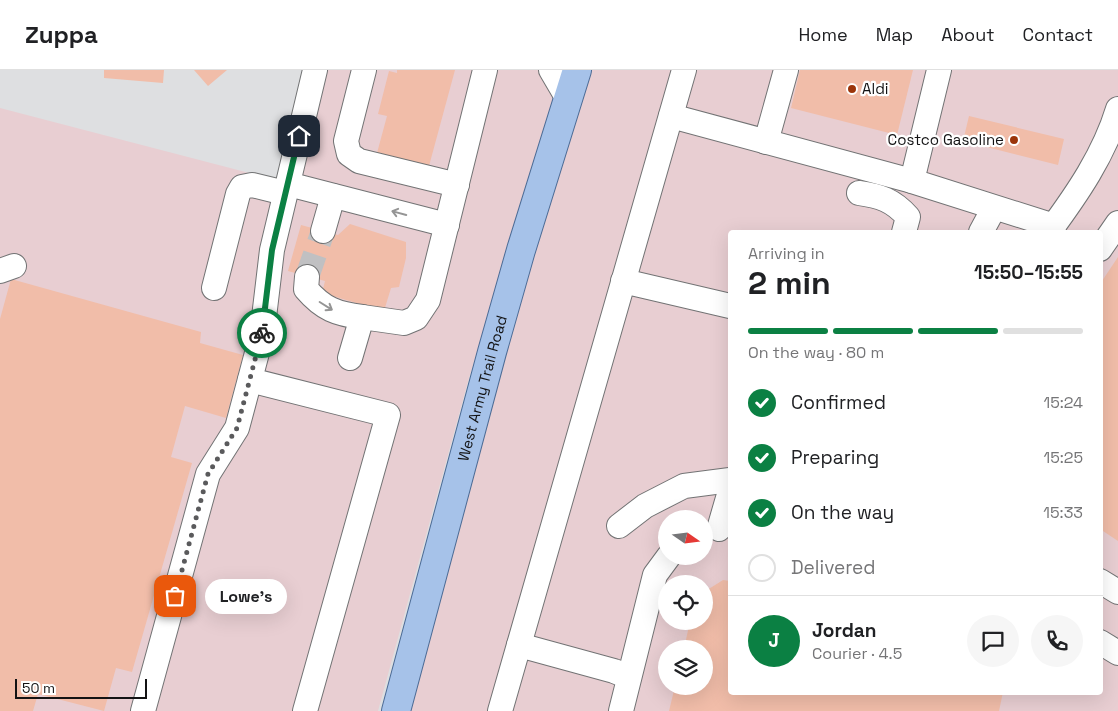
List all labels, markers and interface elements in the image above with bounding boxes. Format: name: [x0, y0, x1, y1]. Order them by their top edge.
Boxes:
text: Zuppa: [25, 19, 98, 50]
text: Home: [799, 23, 848, 46]
text: Map: [876, 23, 913, 46]
text: About: [941, 23, 995, 46]
text: Contact: [1023, 23, 1093, 46]
place label: Aldi: [862, 79, 888, 98]
marker: Aldi: [846, 83, 858, 95]
pin: [278, 115, 320, 157]
icon: home: [285, 122, 313, 150]
place label: Costco Gasoline: [888, 130, 1004, 149]
marker: Costco Gasoline: [1008, 134, 1020, 146]
one-way arrow: [392, 208, 408, 217]
text: Arriving in: [748, 243, 825, 264]
text: 15:50–15:55: [974, 260, 1083, 285]
text: 2 min: [748, 263, 831, 303]
one-way arrow: [318, 302, 332, 312]
courier: [237, 308, 287, 358]
street label: West Army Trail Road: [453, 313, 511, 463]
icon: bike: [248, 319, 276, 347]
text: On the way · 80 m: [748, 342, 884, 363]
icon: check: [748, 389, 776, 417]
text: Confirmed: [791, 390, 886, 415]
text: 15:24: [1044, 392, 1083, 413]
icon: check: [748, 444, 776, 472]
text: Preparing: [791, 445, 879, 470]
text: 15:25: [1043, 447, 1083, 468]
icon: check: [748, 499, 776, 527]
text: On the way: [791, 500, 894, 525]
text: 15:33: [1043, 502, 1083, 523]
north arrow: [658, 510, 712, 565]
map controls: [658, 510, 713, 695]
text: Delivered: [791, 555, 876, 580]
pin: [154, 575, 196, 617]
button: locate: [658, 575, 713, 630]
callout: Lowe's: [205, 578, 288, 614]
icon: bag: [161, 582, 189, 610]
text: Lowe's: [220, 586, 272, 607]
button: chat: [967, 615, 1019, 667]
button: phone: [1031, 615, 1083, 667]
text: Jordan: [812, 618, 877, 643]
text: J: [768, 628, 780, 653]
button: layers: [658, 640, 713, 695]
text: Courier · 4.5: [812, 643, 902, 664]
scale bar: [15, 676, 148, 699]
text: 50 m: [22, 679, 55, 697]

